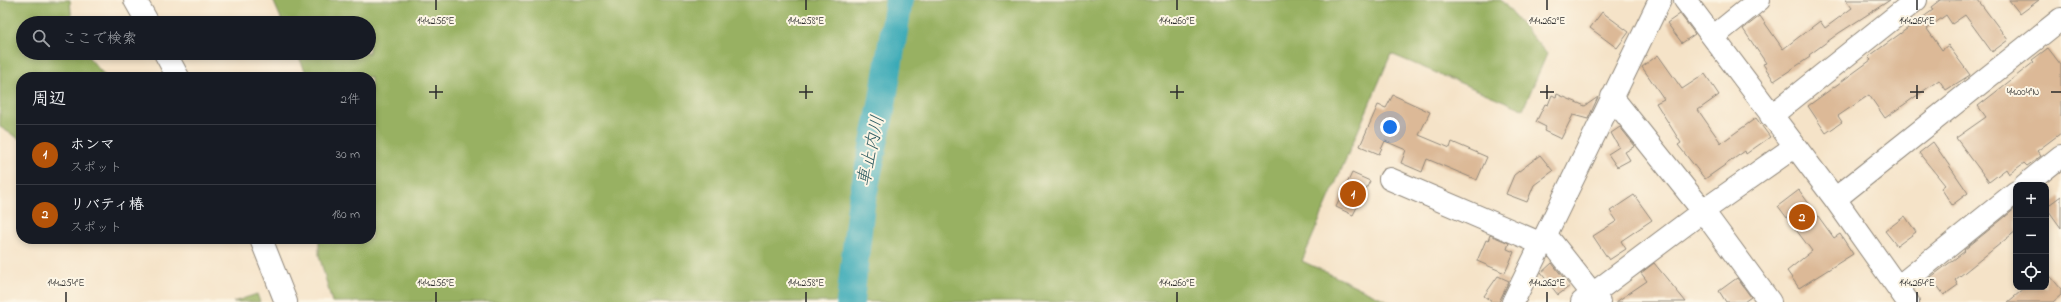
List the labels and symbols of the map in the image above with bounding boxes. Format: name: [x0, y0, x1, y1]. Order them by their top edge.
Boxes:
text: 144.256°E: [417, 14, 455, 29]
text: 144.258°E: [788, 14, 824, 29]
text: 144.260°E: [1159, 14, 1195, 29]
text: 144.262°E: [1529, 14, 1565, 29]
text: 144.264°E: [1899, 14, 1935, 29]
text: 44.004°N: [2007, 85, 2039, 100]
water label: 車止内川: [852, 113, 892, 189]
your location: [1380, 117, 1400, 137]
pin: 1: [1340, 179, 1366, 209]
pin: 2: [1789, 202, 1815, 232]
text: 144.254°E: [47, 276, 85, 291]
text: 144.256°E: [417, 276, 455, 291]
text: 144.258°E: [788, 276, 824, 291]
text: 144.260°E: [1159, 276, 1195, 291]
text: 144.262°E: [1529, 276, 1565, 291]
text: 144.264°E: [1899, 276, 1935, 291]

